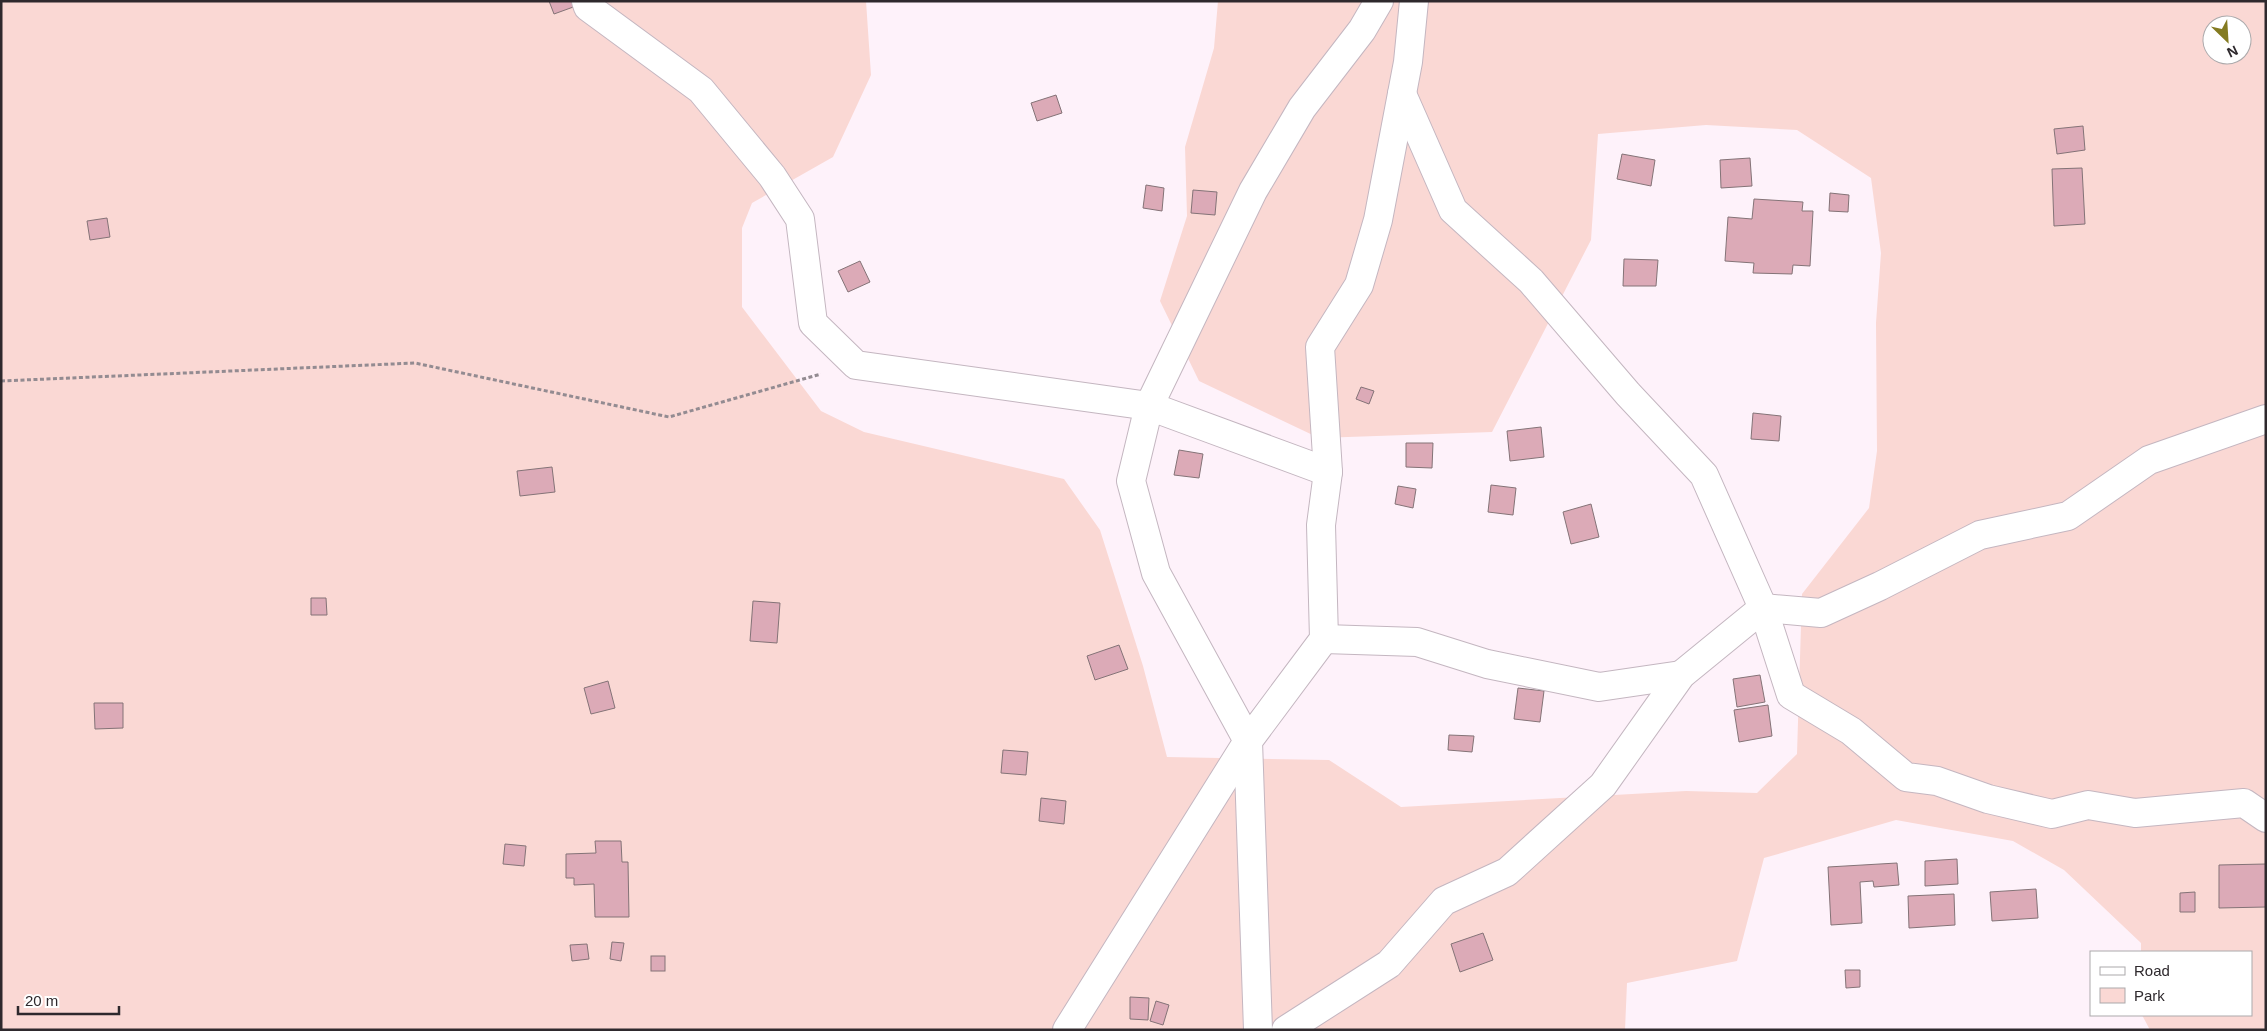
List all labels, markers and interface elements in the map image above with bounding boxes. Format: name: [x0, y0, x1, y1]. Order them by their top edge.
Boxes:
north arrow: [2202, 15, 2252, 65]
text: N: [2225, 42, 2240, 61]
legend: [2090, 951, 2252, 1016]
text: Road: [2134, 962, 2170, 979]
scale bar: [18, 984, 119, 1016]
text: Park: [2134, 987, 2165, 1004]
text: 20 m: [25, 992, 58, 1009]

